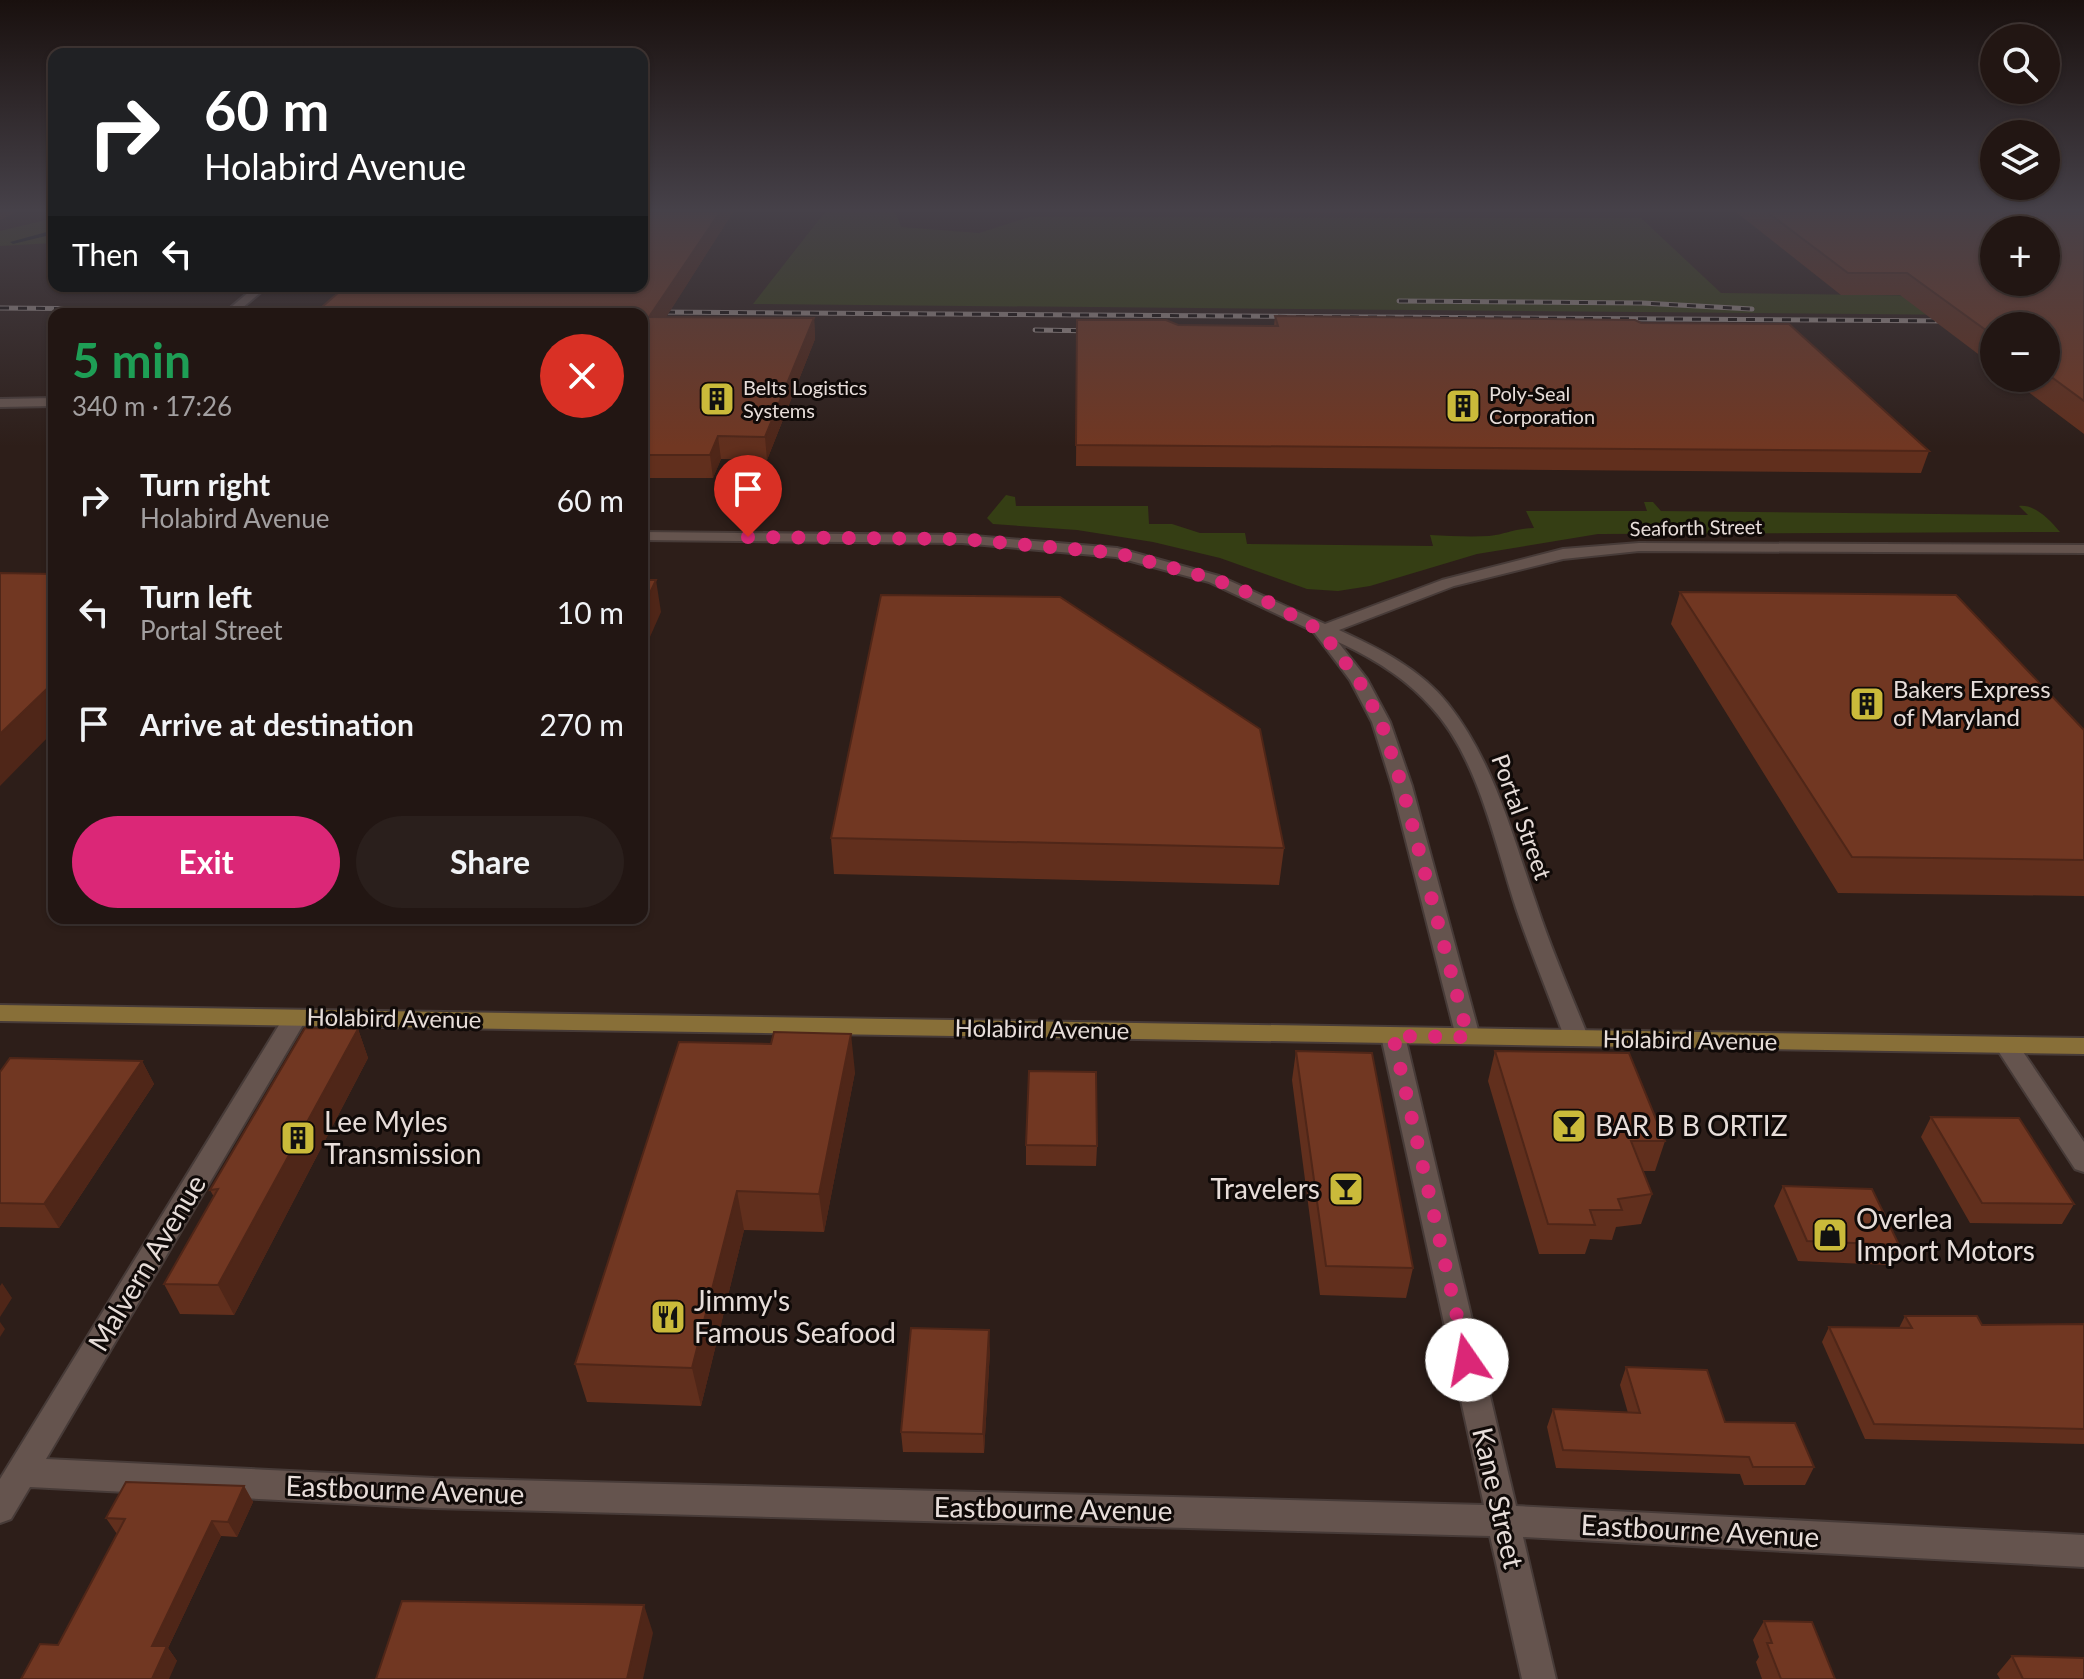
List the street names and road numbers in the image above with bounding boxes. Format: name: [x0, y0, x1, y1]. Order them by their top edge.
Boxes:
street label: Seaforth Street: [1630, 514, 1762, 540]
street label: Portal Street: [1486, 750, 1559, 884]
street label: Holabird Avenue: [306, 1001, 482, 1034]
street label: Holabird Avenue: [954, 1012, 1130, 1045]
street label: Holabird Avenue: [1602, 1023, 1778, 1056]
street label: Malvern Avenue: [80, 1168, 212, 1357]
street label: Kane Street: [1466, 1424, 1532, 1572]
street label: Eastbourne Avenue: [285, 1468, 525, 1510]
street label: Eastbourne Avenue: [933, 1489, 1173, 1527]
street label: Eastbourne Avenue: [1580, 1507, 1820, 1553]

